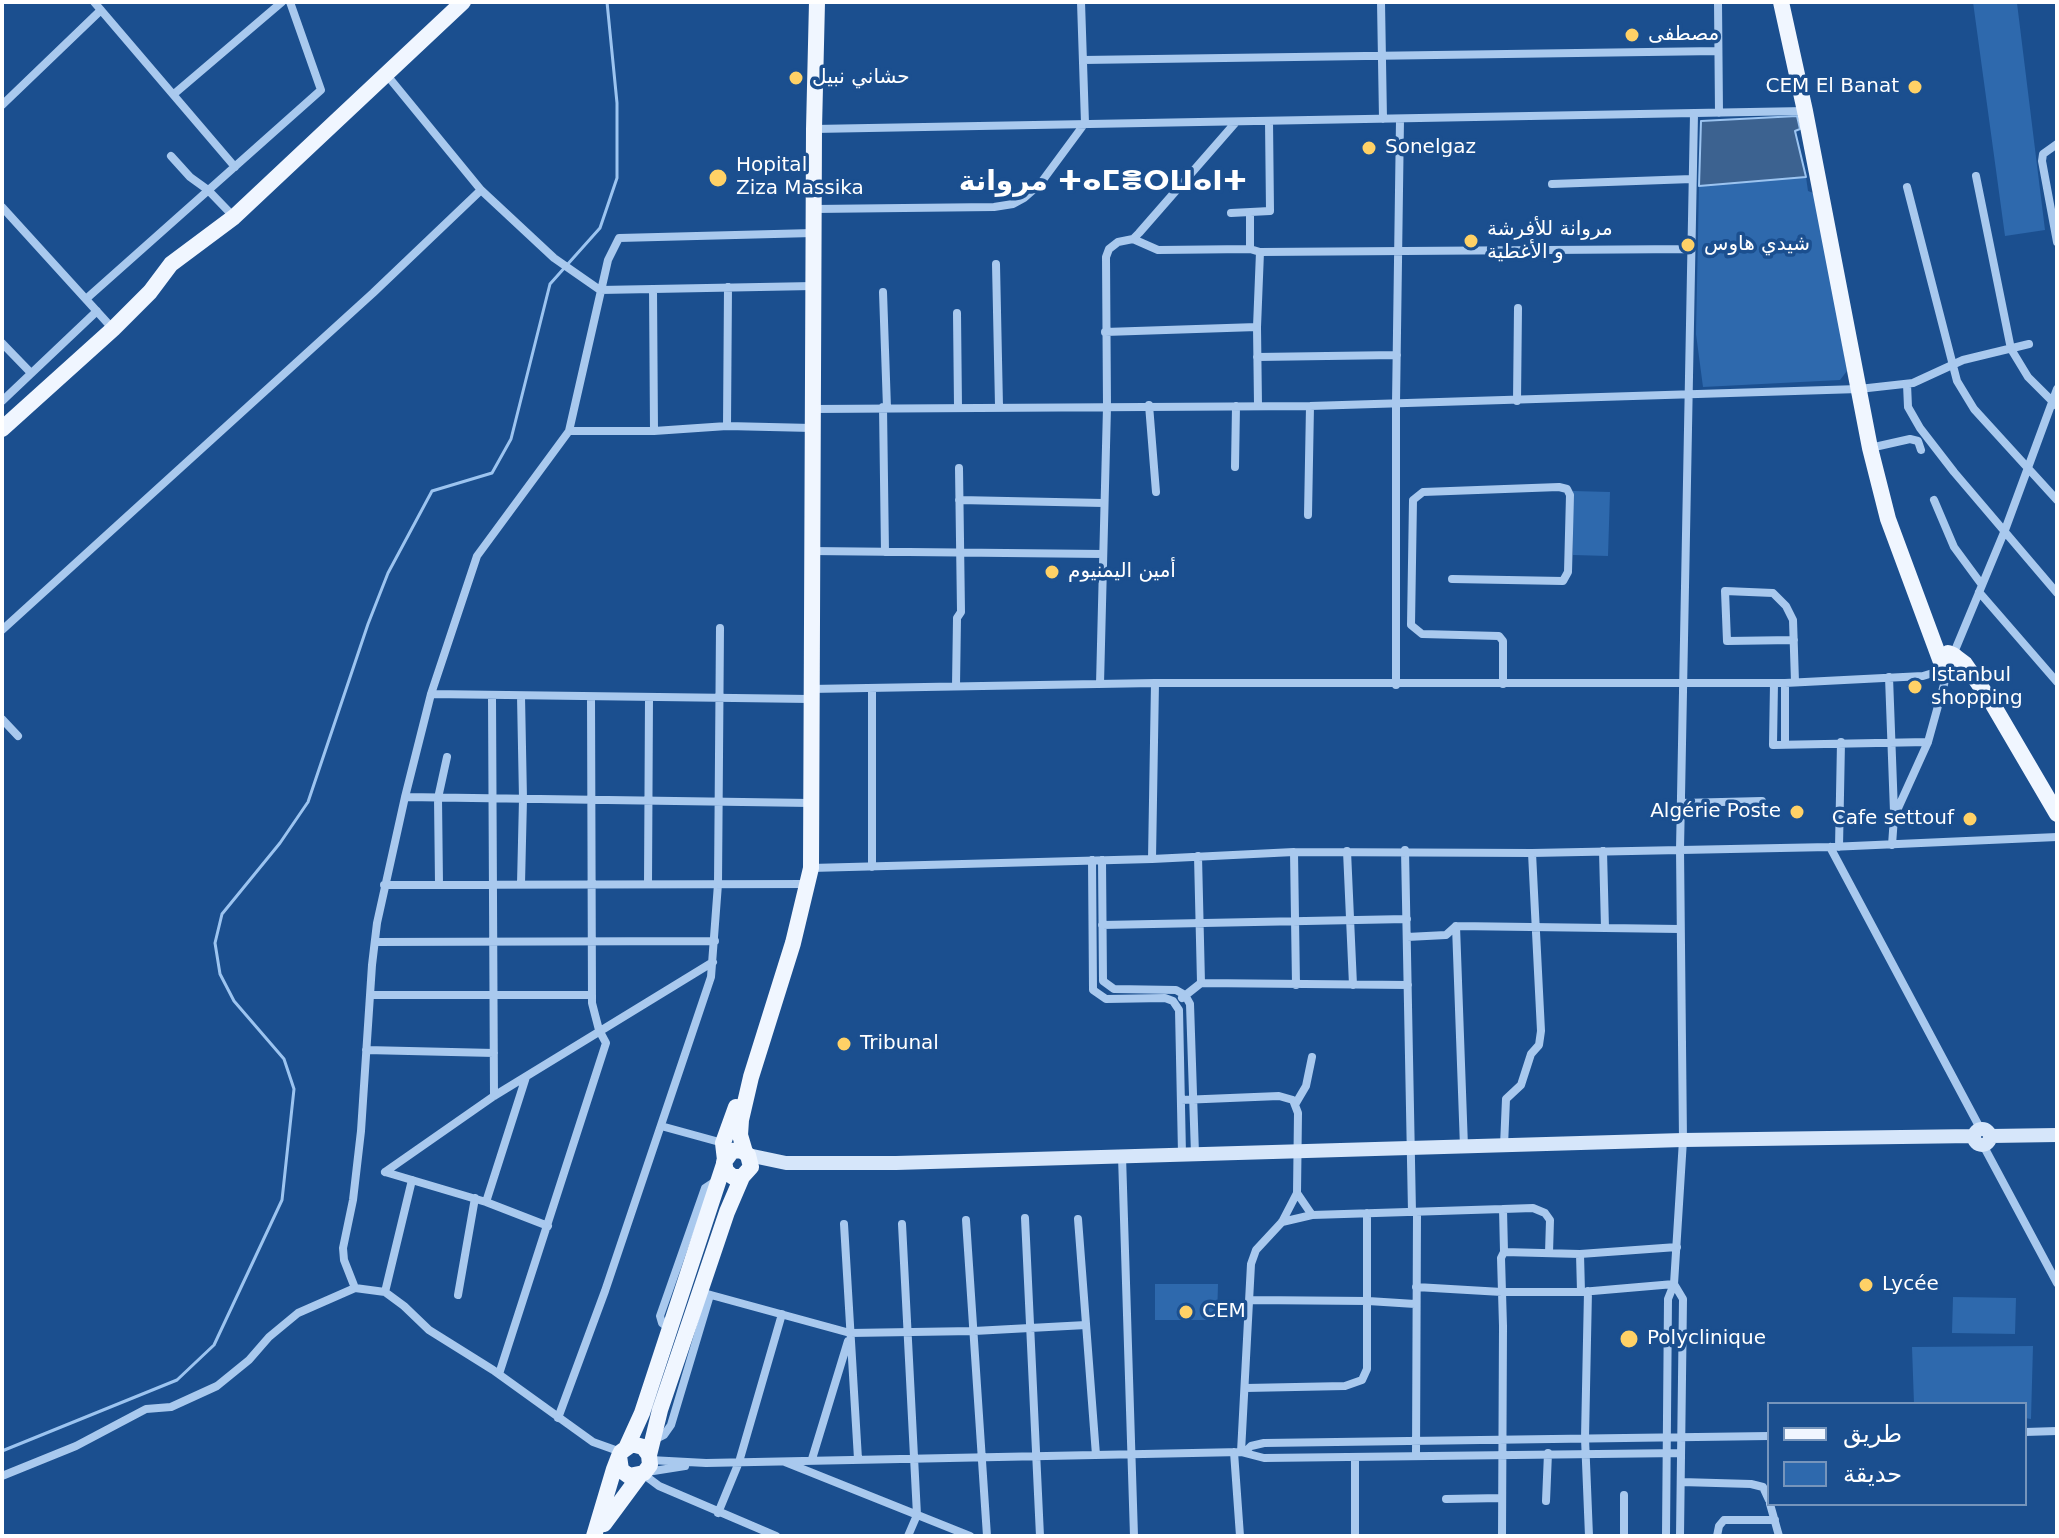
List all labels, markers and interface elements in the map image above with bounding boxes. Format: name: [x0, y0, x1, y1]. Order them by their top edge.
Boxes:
place label: مصطفى: [1648, 23, 1719, 47]
marker: مصطفى: [1623, 26, 1641, 44]
place label: حشاني نبيل: [812, 66, 910, 90]
marker: حشاني نبيل: [787, 69, 805, 87]
place label: CEM El Banat: [1765, 75, 1899, 99]
marker: CEM El Banat: [1906, 78, 1924, 96]
place label: Sonelgaz: [1385, 136, 1476, 160]
marker: Sonelgaz: [1360, 139, 1378, 157]
place label: Hopital Ziza Massika: [736, 154, 864, 201]
district label: مروانة ⵜⴰⵎⴻⵔⵡⴰⵏⵜ: [959, 166, 1247, 200]
marker: Hopital Ziza Massika: [707, 167, 729, 189]
place label: مروانة للأفرشة و الأغطية: [1487, 218, 1613, 265]
marker: مروانة للأفرشة و الأغطية: [1462, 232, 1480, 250]
place label: شيدي هاوس: [1704, 233, 1810, 257]
marker: شيدي هاوس: [1679, 236, 1697, 254]
place label: أمين اليمنيوم: [1068, 560, 1176, 584]
marker: أمين اليمنيوم: [1043, 563, 1061, 581]
place label: Istanbul shopping: [1931, 664, 2023, 711]
marker: Istanbul shopping: [1906, 678, 1924, 696]
place label: Algérie Poste: [1650, 800, 1781, 824]
marker: Algérie Poste: [1788, 803, 1806, 821]
place label: Cafe settouf: [1832, 807, 1954, 831]
marker: Cafe settouf: [1961, 810, 1979, 828]
place label: Tribunal: [860, 1032, 939, 1056]
marker: Tribunal: [835, 1035, 853, 1053]
place label: Lycée: [1882, 1273, 1939, 1297]
marker: Lycée: [1857, 1276, 1875, 1294]
place label: CEM: [1202, 1300, 1246, 1324]
marker: CEM: [1177, 1303, 1195, 1321]
place label: Polyclinique: [1647, 1327, 1766, 1351]
marker: Polyclinique: [1618, 1328, 1640, 1350]
legend: [1767, 1402, 2027, 1506]
text: طريق: [1843, 1420, 1902, 1448]
text: حديقة: [1843, 1460, 1902, 1488]

